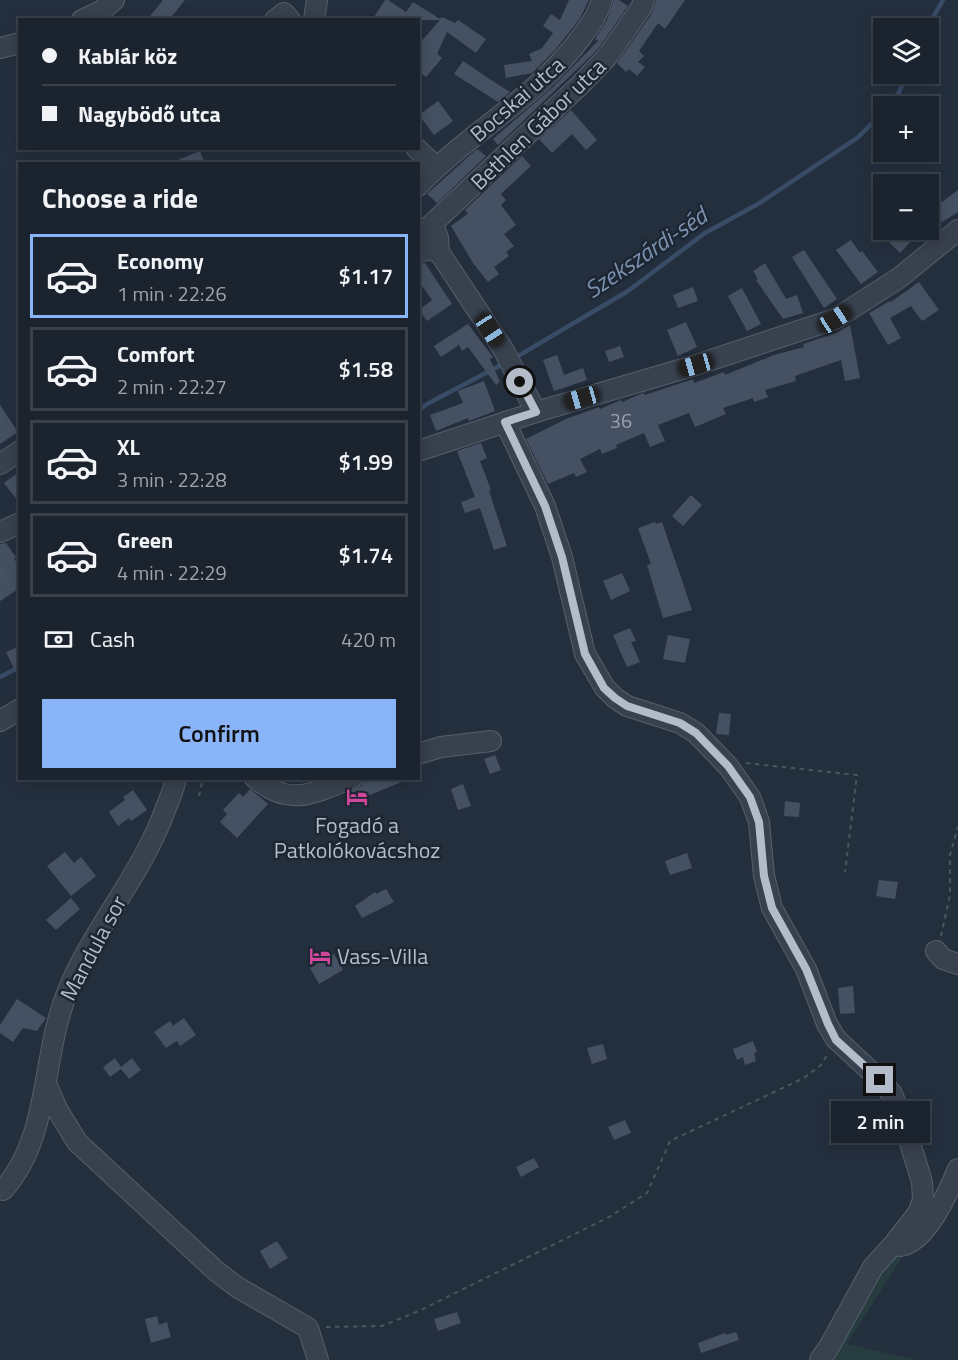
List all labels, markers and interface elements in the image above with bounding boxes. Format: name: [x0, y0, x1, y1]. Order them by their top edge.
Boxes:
map controls: [873, 18, 939, 240]
button: layers: [873, 18, 939, 84]
text: Kablár köz: [78, 39, 177, 73]
street label: Bocskai utca: [462, 48, 572, 150]
street label: Bethlen Gábor utca: [462, 50, 614, 198]
button: +: [873, 96, 939, 162]
text: Nagybödő utca: [78, 97, 221, 131]
button: −: [873, 174, 939, 240]
text: Choose a ride: [42, 177, 198, 218]
water label: Szekszárdi-séd: [577, 196, 717, 307]
text: Economy: [117, 244, 204, 278]
icon: car: [45, 249, 99, 303]
text: $1.17: [338, 259, 393, 293]
text: 1 min · 22:26: [117, 278, 227, 309]
car: [815, 302, 855, 336]
car: [473, 310, 507, 350]
text: Comfort: [117, 337, 195, 371]
icon: car: [45, 342, 99, 396]
car: [676, 351, 716, 379]
text: $1.58: [338, 352, 393, 386]
route start: [506, 368, 533, 395]
text: 2 min · 22:27: [117, 371, 227, 402]
car: [562, 384, 602, 412]
house number: 36: [610, 405, 632, 436]
text: XL: [117, 430, 140, 464]
icon: car: [45, 435, 99, 489]
text: $1.99: [338, 445, 393, 479]
text: 3 min · 22:28: [117, 464, 227, 495]
text: Green: [117, 523, 173, 557]
icon: car: [45, 528, 99, 582]
text: $1.74: [338, 538, 393, 572]
text: 4 min · 22:29: [117, 557, 227, 588]
text: Cash: [90, 622, 135, 656]
icon: cash: [42, 623, 75, 656]
text: 420 m: [341, 624, 396, 655]
button: Confirm: [42, 699, 396, 768]
hotel icon: Fogadó a Patkolókovácshoz: [345, 785, 369, 809]
place label: Fogadó a Patkolókovácshoz: [274, 808, 440, 867]
street label: Mandula sor: [51, 889, 135, 1007]
place label: Vass-Villa: [337, 939, 428, 973]
hotel icon: Vass-Villa: [308, 944, 332, 968]
route end: [866, 1066, 893, 1093]
callout: 2 min: [830, 1101, 930, 1143]
text: 2 min: [856, 1106, 905, 1137]

